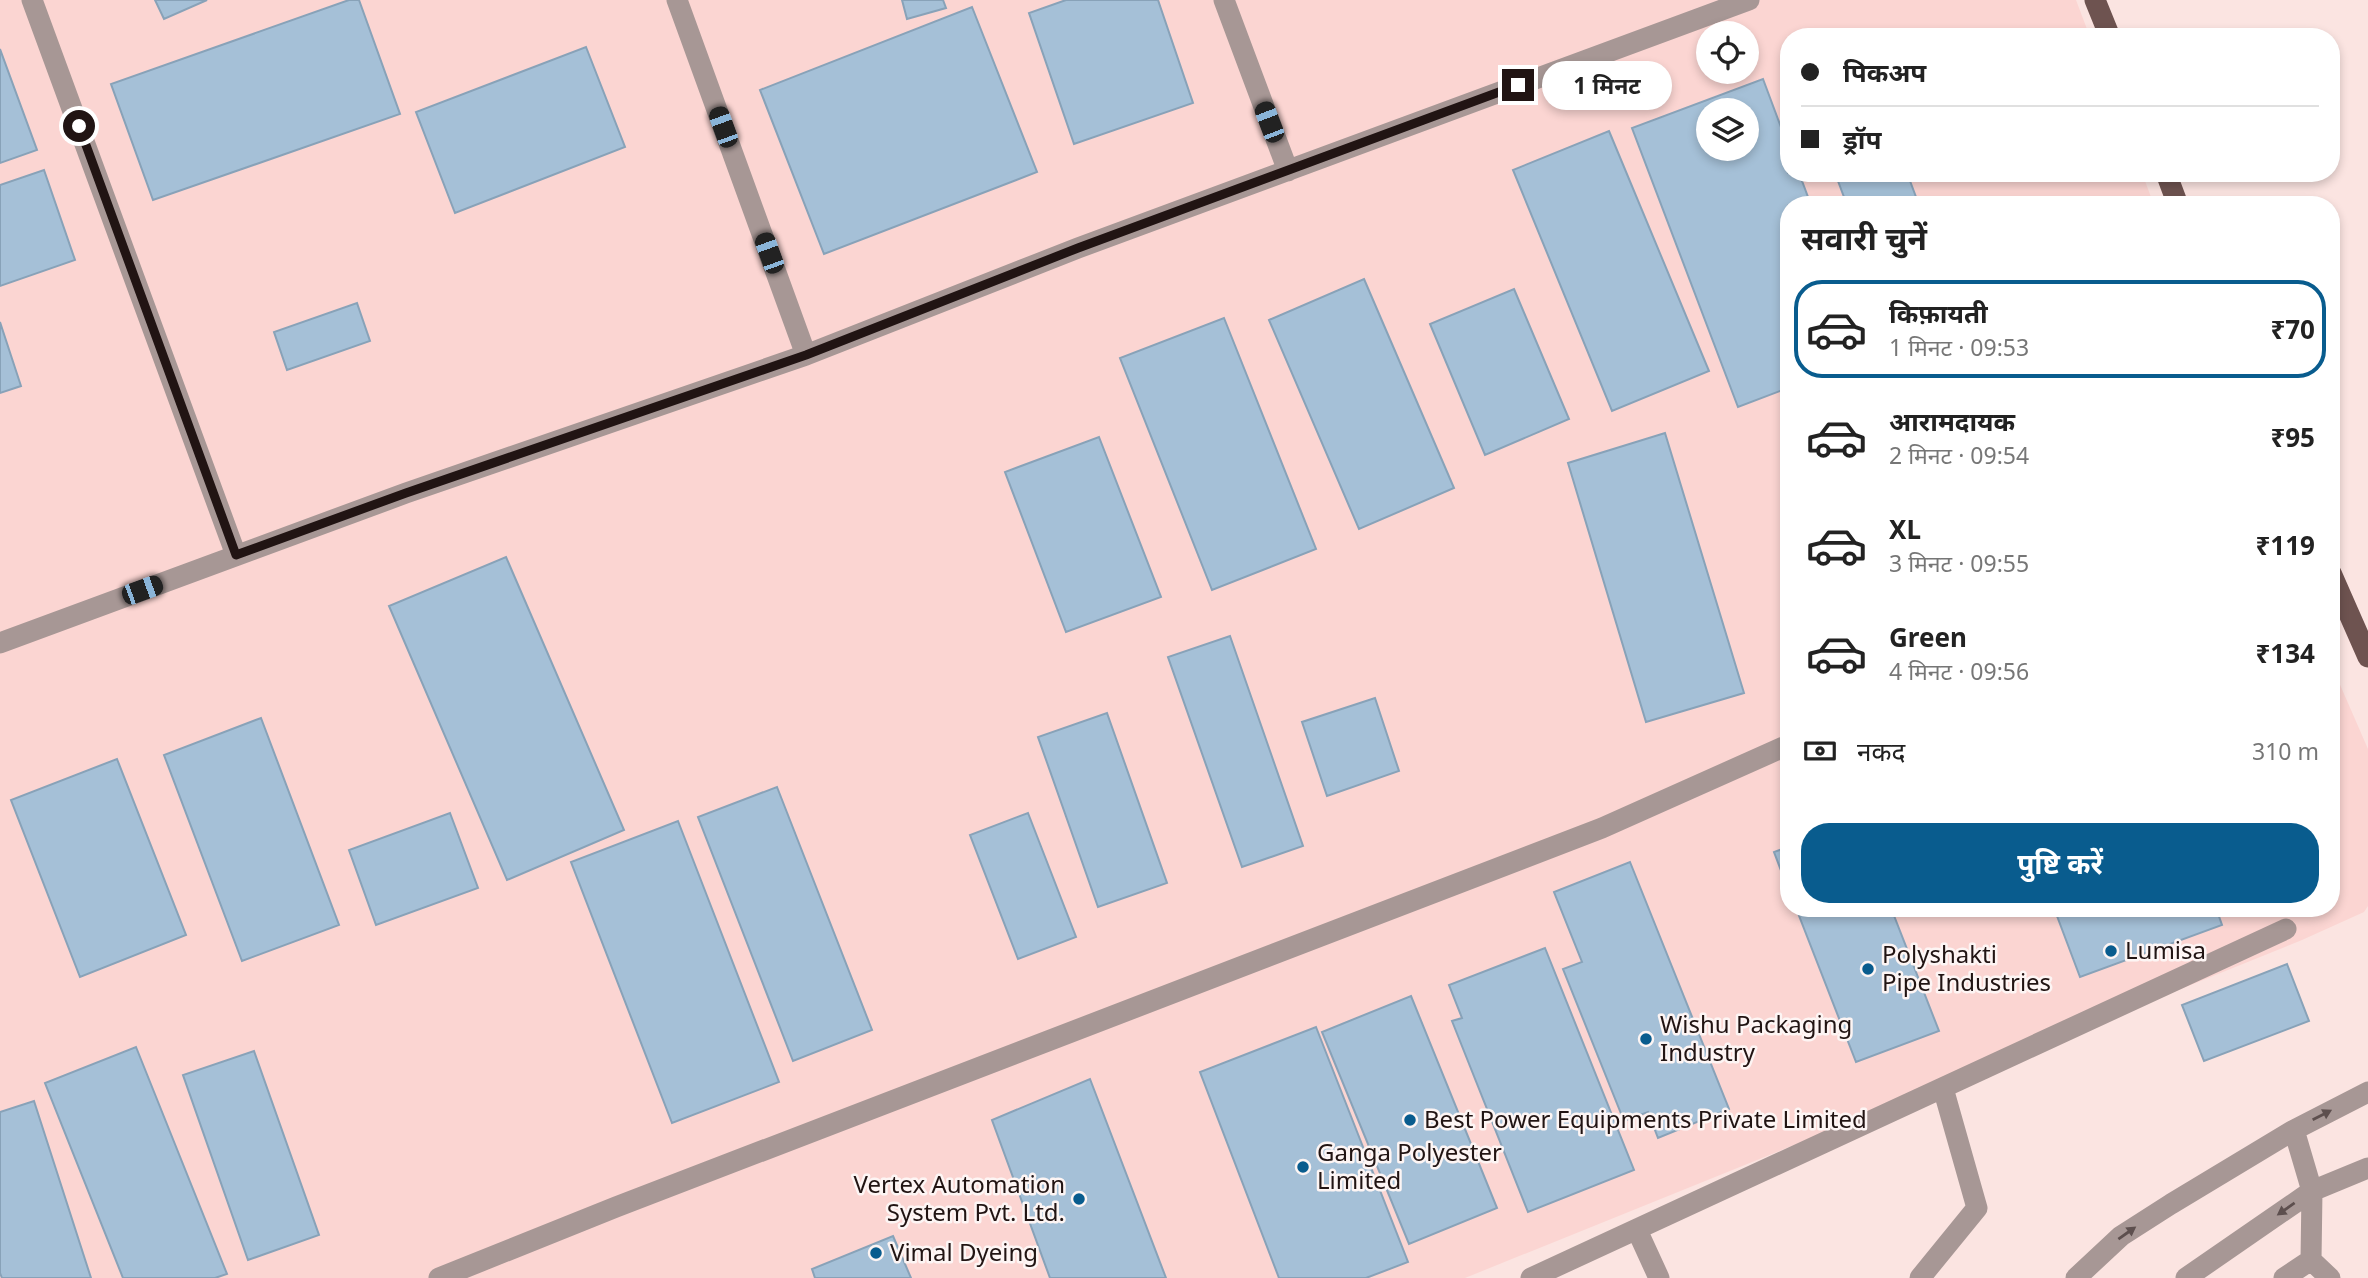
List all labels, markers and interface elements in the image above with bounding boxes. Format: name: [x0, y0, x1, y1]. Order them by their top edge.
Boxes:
map controls: [1696, 21, 1759, 161]
button: locate: [1696, 21, 1759, 84]
text: पिकअप: [1843, 54, 1926, 90]
callout: 1 मिनट: [1542, 60, 1672, 110]
route end: [1502, 69, 1534, 101]
text: 1 मिनट: [1573, 69, 1641, 101]
button: layers: [1696, 98, 1759, 161]
car: [1252, 99, 1287, 145]
car: [706, 104, 741, 150]
route start: [63, 110, 95, 142]
text: ड्रॉप: [1843, 121, 1881, 157]
text: सवारी चुनें: [1801, 216, 1927, 259]
car: [752, 230, 787, 276]
text: किफ़ायती: [1889, 295, 1988, 331]
icon: car: [1805, 298, 1868, 361]
text: ₹70: [2270, 311, 2315, 347]
text: 1 मिनट · 09:53: [1889, 331, 2029, 363]
text: आरामदायक: [1889, 403, 2015, 439]
icon: car: [1805, 406, 1868, 469]
text: ₹95: [2270, 419, 2315, 455]
text: 2 मिनट · 09:54: [1889, 439, 2029, 471]
text: XL: [1889, 511, 1921, 547]
icon: car: [1805, 514, 1868, 577]
text: ₹119: [2256, 527, 2315, 563]
text: 3 मिनट · 09:55: [1889, 547, 2029, 579]
car: [119, 573, 166, 607]
text: Green: [1889, 619, 1967, 655]
icon: car: [1805, 622, 1868, 685]
text: ₹134: [2256, 635, 2315, 671]
text: 4 मिनट · 09:56: [1889, 655, 2029, 687]
icon: cash: [1801, 732, 1839, 770]
text: नकद: [1857, 733, 1905, 769]
text: 310 m: [2252, 735, 2319, 767]
button: पुष्टि करें: [1801, 823, 2319, 903]
place label: Lumisa: [2125, 933, 2206, 966]
place label: Polyshakti Pipe Industries: [1882, 937, 2051, 998]
marker: Lumisa: [2103, 943, 2119, 959]
marker: Polyshakti Pipe Industries: [1860, 961, 1876, 977]
place label: Wishu Packaging Industry: [1660, 1007, 1852, 1068]
marker: Wishu Packaging Industry: [1638, 1031, 1654, 1047]
place label: Best Power Equipments Private Limited: [1424, 1102, 1867, 1135]
one-way arrow: [2312, 1110, 2332, 1121]
marker: Best Power Equipments Private Limited: [1402, 1112, 1418, 1128]
place label: Ganga Polyester Limited: [1317, 1135, 1502, 1196]
marker: Ganga Polyester Limited: [1295, 1159, 1311, 1175]
place label: Vertex Automation System Pvt. Ltd.: [854, 1167, 1065, 1228]
marker: Vertex Automation System Pvt. Ltd.: [1071, 1191, 1087, 1207]
one-way arrow: [2277, 1202, 2295, 1216]
one-way arrow: [2118, 1226, 2136, 1240]
place label: Vimal Dyeing: [890, 1235, 1038, 1268]
marker: Vimal Dyeing: [868, 1245, 884, 1261]

